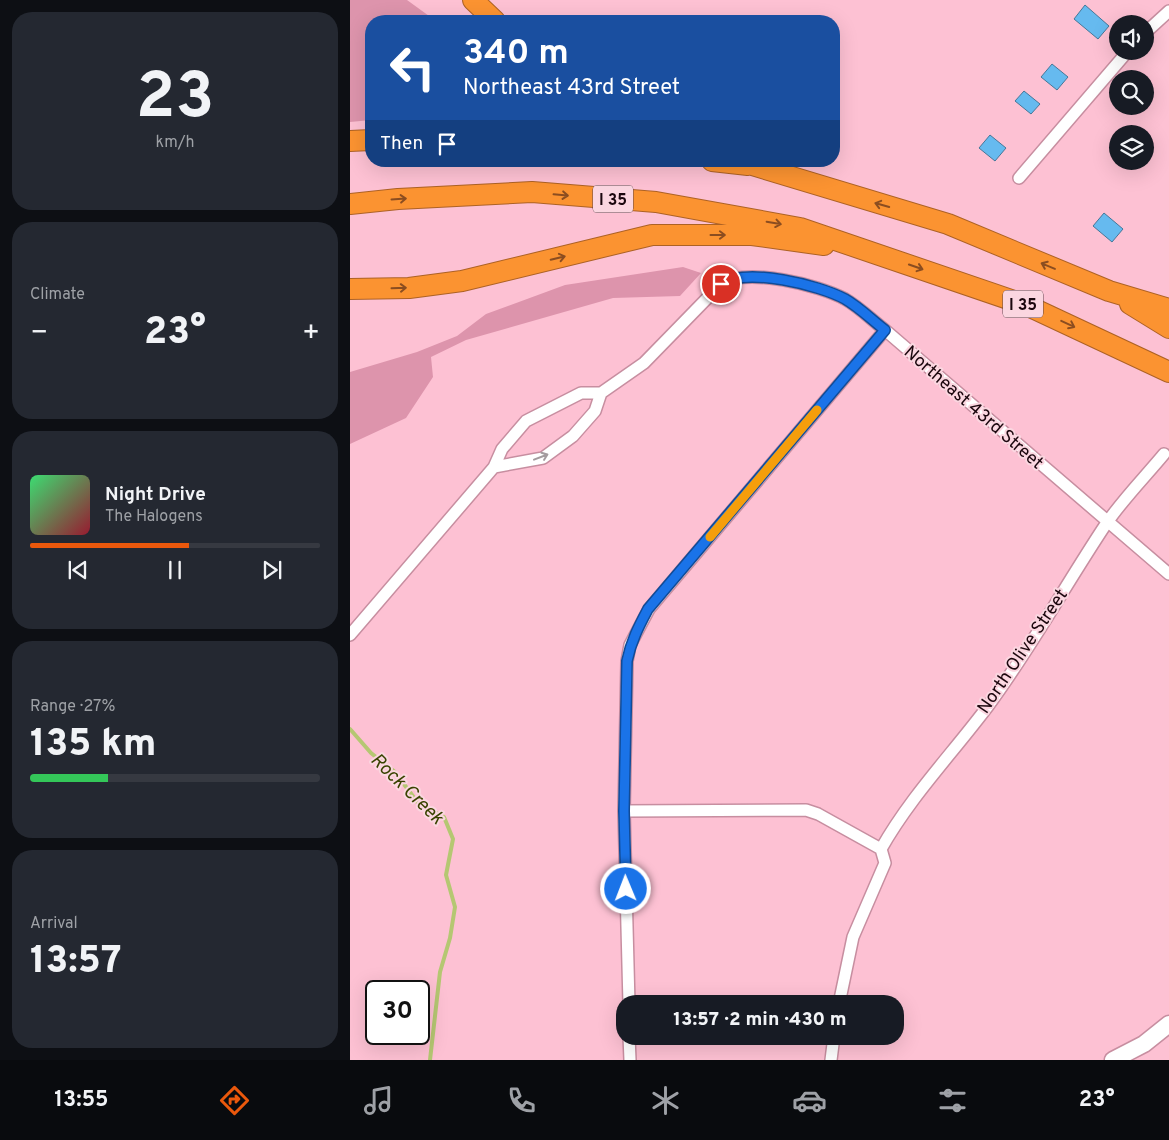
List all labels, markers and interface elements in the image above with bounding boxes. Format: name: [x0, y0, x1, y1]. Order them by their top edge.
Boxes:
map controls: [1109, 15, 1154, 170]
button: sound: [1109, 15, 1154, 60]
text: 340 m: [463, 32, 569, 76]
icon: left: [380, 35, 445, 100]
text: 23: [136, 59, 214, 141]
button: search: [1109, 70, 1154, 115]
text: Northeast 43rd Street: [463, 75, 680, 102]
button: layers: [1109, 125, 1154, 170]
icon: arrive: [433, 130, 461, 158]
text: Then: [380, 132, 423, 156]
text: km/h: [156, 133, 194, 153]
road number: I 35: [593, 185, 633, 212]
one-way arrow: [552, 190, 568, 199]
one-way arrow: [390, 194, 406, 204]
one-way arrow: [874, 199, 890, 209]
one-way arrow: [765, 219, 781, 229]
one-way arrow: [710, 230, 726, 240]
one-way arrow: [550, 253, 566, 262]
one-way arrow: [1040, 260, 1055, 269]
pin: [700, 263, 742, 305]
one-way arrow: [908, 263, 924, 272]
icon: arrive: [707, 270, 735, 298]
one-way arrow: [390, 284, 406, 293]
text: Climate: [30, 285, 85, 305]
road number: I 35: [1003, 290, 1043, 318]
text: 23°: [144, 309, 206, 358]
text: −: [30, 316, 48, 352]
text: +: [302, 316, 320, 352]
one-way arrow: [1060, 320, 1075, 330]
street label: Northeast 43rd Street: [898, 341, 1048, 475]
one-way arrow: [533, 452, 548, 461]
text: Night Drive: [105, 483, 206, 507]
text: The Halogens: [105, 507, 203, 527]
icon: previous: [64, 556, 92, 584]
icon: pause: [161, 556, 189, 584]
icon: next: [258, 556, 286, 584]
street label: North Olive Street: [973, 585, 1074, 719]
text: Range · 27%: [30, 697, 115, 717]
text: 135 km: [30, 721, 156, 770]
water label: Rock Creek: [365, 749, 449, 831]
position arrow: [599, 862, 651, 914]
text: Arrival: [30, 914, 78, 934]
text: 13:57: [30, 938, 122, 987]
speed limit sign: 30: [365, 980, 430, 1045]
text: 13:57 · 2 min · 430 m: [673, 1008, 847, 1032]
icon: directions: [217, 1083, 252, 1118]
icon: music: [361, 1083, 396, 1118]
icon: phone: [504, 1083, 539, 1118]
icon: climate: [648, 1083, 683, 1118]
icon: car: [792, 1083, 827, 1118]
icon: filters: [935, 1083, 970, 1118]
text: 13:55: [54, 1087, 109, 1114]
text: 23°: [1079, 1087, 1115, 1114]

